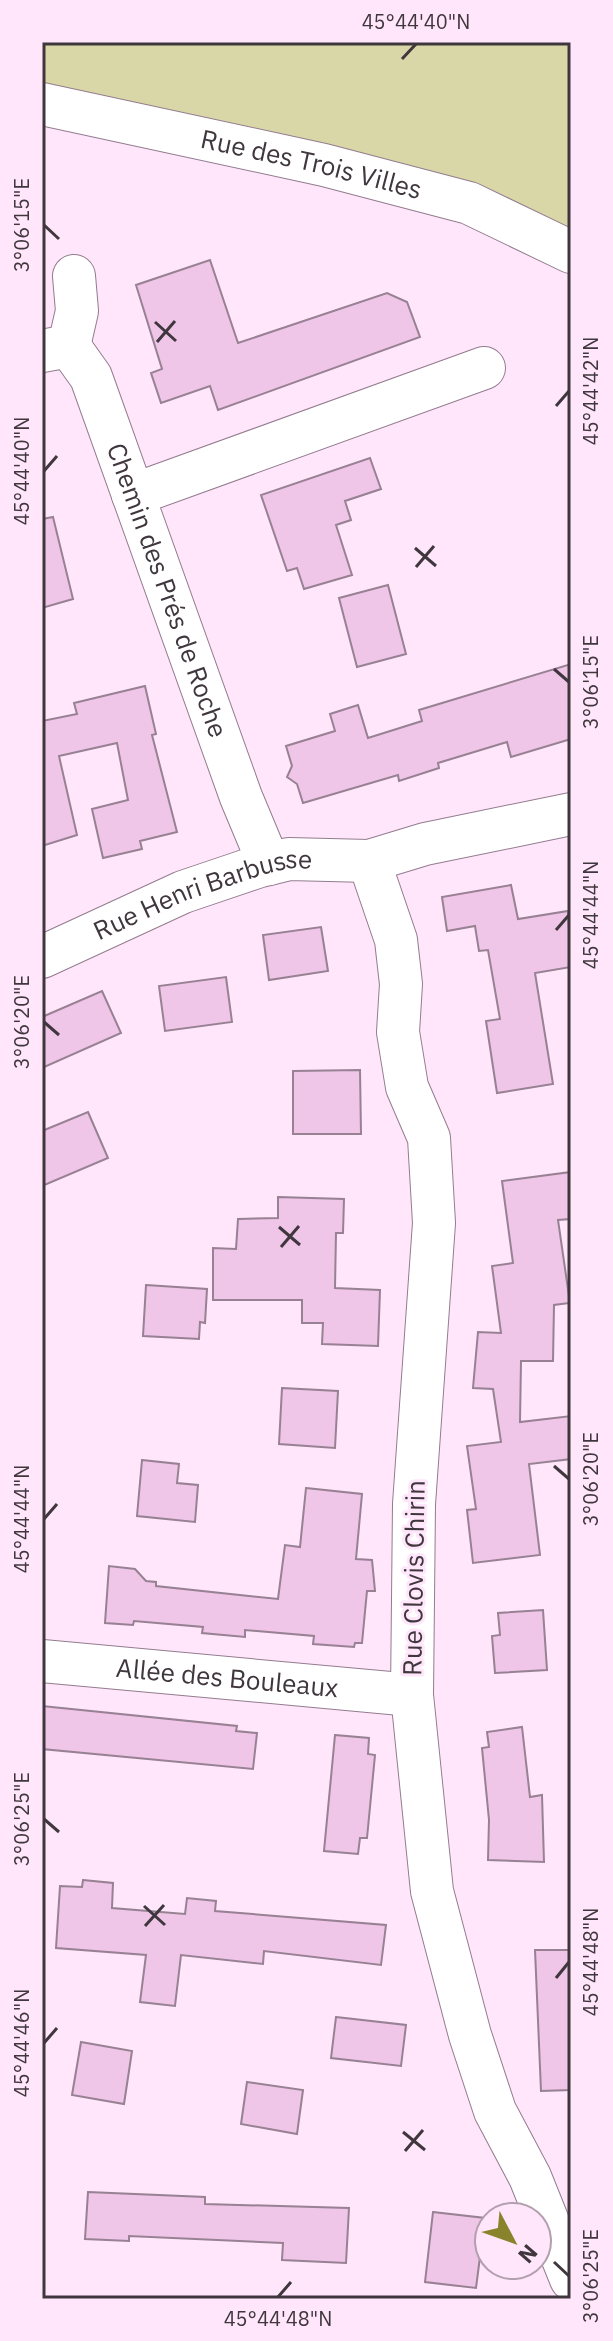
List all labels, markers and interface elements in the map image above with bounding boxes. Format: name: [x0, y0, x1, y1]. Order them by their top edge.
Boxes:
text: 45°44'40"N: [362, 8, 470, 35]
street label: Rue des Trois Villes: [198, 121, 426, 206]
text: 3°06'15"E: [8, 178, 35, 272]
text: 45°44'42"N: [577, 337, 604, 445]
text: 45°44'40"N: [8, 417, 35, 525]
street label: Chemin des Prés de Roche: [100, 438, 236, 742]
text: 3°06'15"E: [577, 635, 604, 729]
street label: Rue Henri Barbusse: [87, 841, 313, 947]
text: 45°44'44"N: [577, 861, 604, 969]
text: 3°06'20"E: [8, 975, 35, 1069]
text: 3°06'20"E: [577, 1432, 604, 1526]
text: 45°44'44"N: [8, 1465, 35, 1573]
street label: Rue Clovis Chirin: [394, 1480, 432, 1676]
street label: Allée des Bouleaux: [115, 1650, 340, 1704]
text: 3°06'25"E: [8, 1772, 35, 1866]
text: 45°44'48"N: [577, 1908, 604, 2016]
text: 45°44'46"N: [8, 1989, 35, 2097]
north arrow: [473, 2201, 553, 2281]
text: 3°06'25"E: [577, 2229, 604, 2323]
text: N: [512, 2239, 545, 2270]
text: 45°44'48"N: [224, 2305, 332, 2332]

